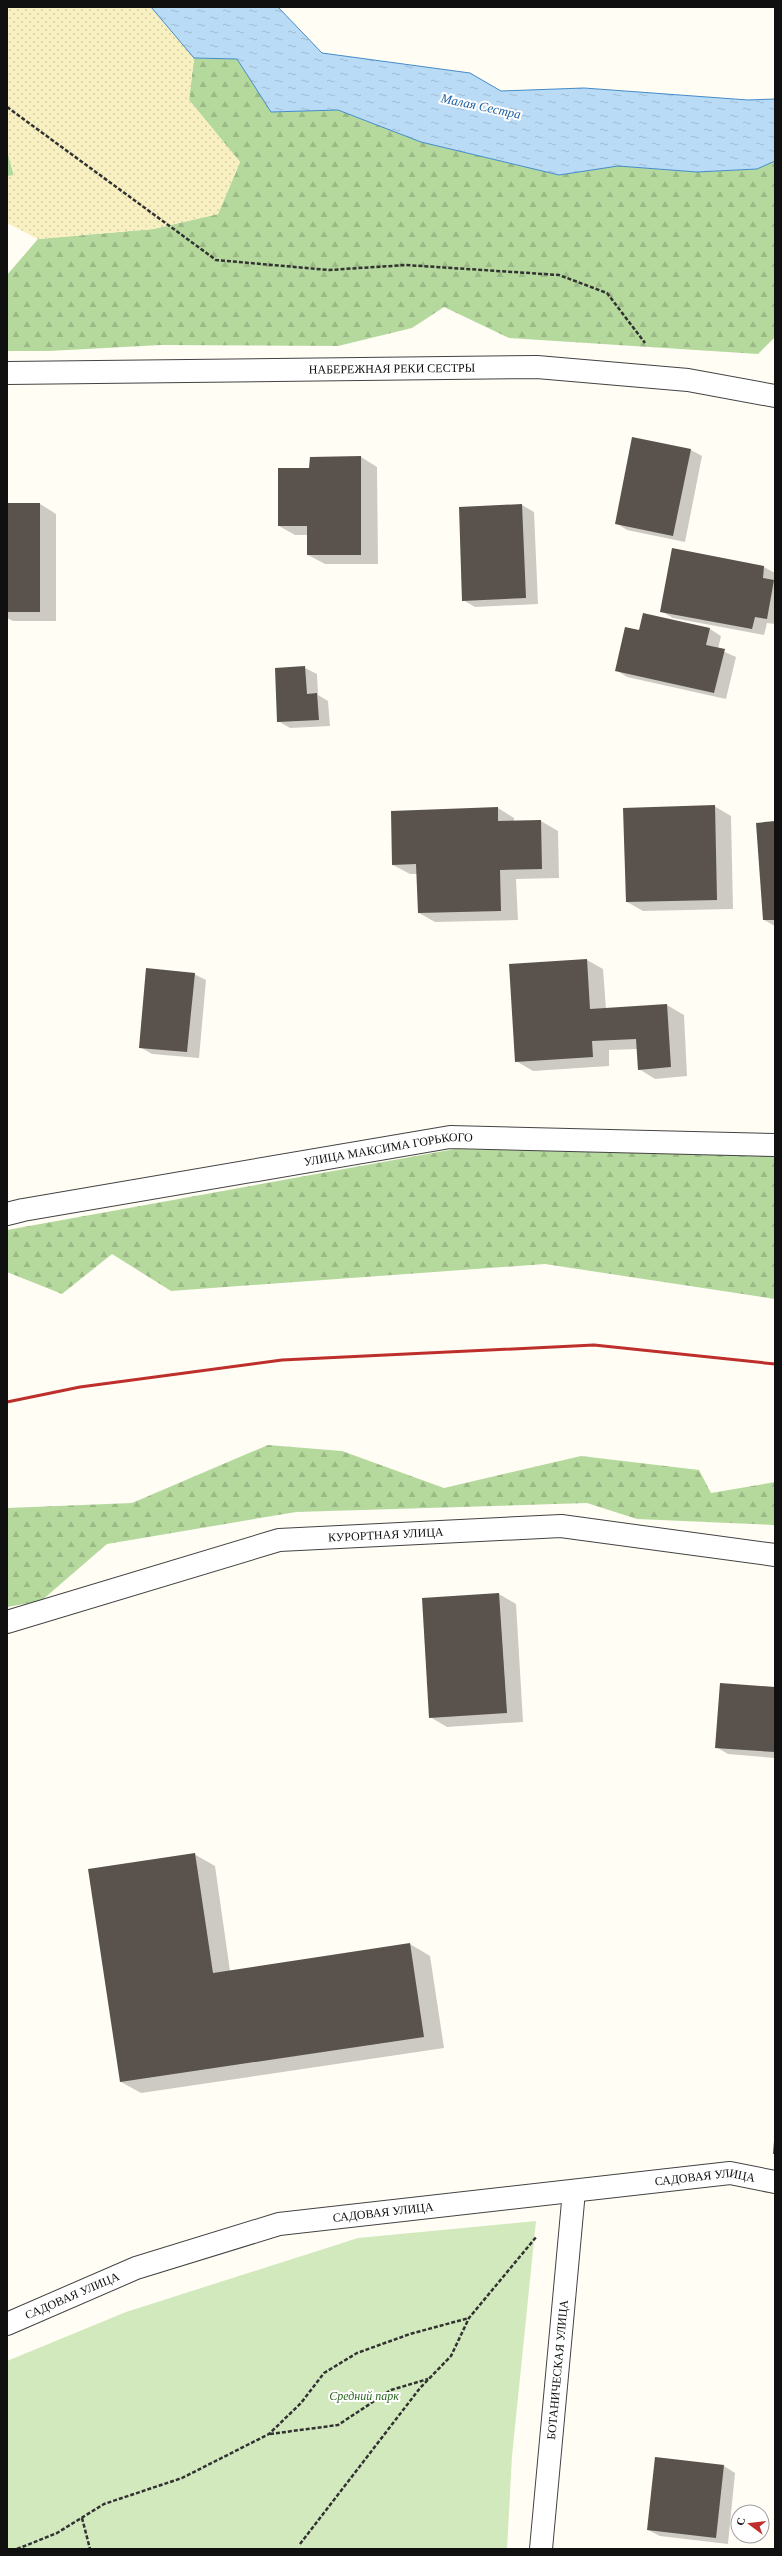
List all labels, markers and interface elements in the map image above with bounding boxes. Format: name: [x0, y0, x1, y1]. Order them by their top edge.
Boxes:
water label: Малая Сестра: [439, 90, 523, 122]
street label: НАБЕРЕЖНАЯ РЕКИ СЕСТРЫ: [309, 361, 476, 377]
street label: УЛИЦА МАКСИМА ГОРЬКОГО: [303, 1130, 473, 1169]
street label: КУРОРТНАЯ УЛИЦА: [328, 1525, 444, 1545]
street label: САДОВАЯ УЛИЦА: [654, 2166, 757, 2188]
street label: САДОВАЯ УЛИЦА: [332, 2200, 434, 2225]
street label: САДОВАЯ УЛИЦА: [23, 2269, 122, 2322]
street label: БОТАНИЧЕСКАЯ УЛИЦА: [544, 2299, 571, 2440]
park label: Средний парк: [329, 2389, 399, 2403]
north arrow: [730, 2504, 770, 2544]
text: С: [734, 2516, 747, 2527]

